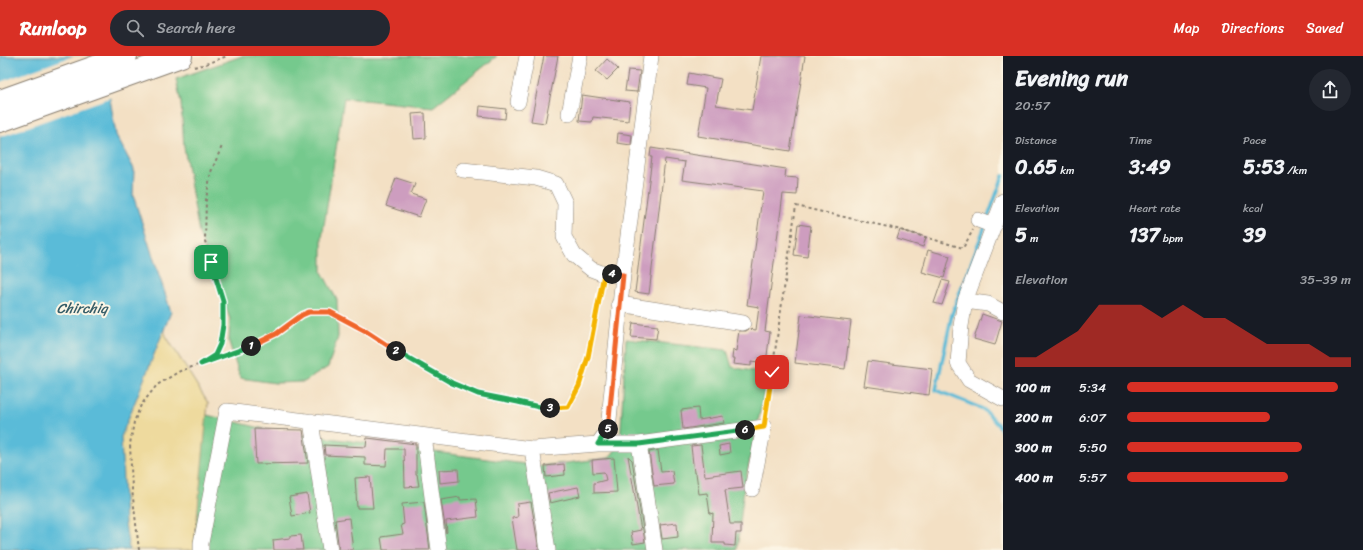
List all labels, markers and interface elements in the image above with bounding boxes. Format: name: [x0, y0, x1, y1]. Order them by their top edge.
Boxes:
search box: [110, 10, 390, 46]
text: Runloop: [20, 12, 86, 45]
text: Search here: [156, 15, 235, 41]
text: Map: [1173, 16, 1199, 41]
text: Directions: [1221, 16, 1284, 41]
text: Saved: [1306, 16, 1343, 41]
icon: search: [124, 17, 146, 39]
text: Evening run: [1015, 59, 1128, 98]
button: share: [1309, 69, 1351, 111]
text: 20:57: [1015, 94, 1050, 117]
text: Distance: [1015, 131, 1057, 150]
text: Time: [1129, 131, 1152, 150]
text: Pace: [1243, 131, 1266, 150]
text: 0.65: [1015, 150, 1057, 185]
text: 3:49: [1129, 150, 1171, 185]
text: 5:53: [1243, 150, 1284, 185]
text: km: [1057, 161, 1074, 180]
text: /km: [1284, 161, 1307, 180]
text: Elevation: [1015, 199, 1060, 218]
text: Heart rate: [1129, 199, 1181, 218]
text: kcal: [1243, 199, 1263, 218]
text: 5: [1015, 218, 1027, 253]
text: 137: [1129, 218, 1160, 253]
text: 39: [1243, 218, 1266, 253]
text: m: [1027, 229, 1039, 248]
text: bpm: [1160, 229, 1183, 248]
pin: [194, 245, 228, 279]
icon: arrive: [200, 251, 222, 273]
pin: 4: [602, 264, 622, 284]
text: 4: [609, 264, 615, 283]
text: Elevation: [1015, 268, 1068, 291]
text: 35–39 m: [1300, 268, 1351, 291]
water label: Chirchiq: [57, 296, 110, 321]
pin: 1: [241, 336, 261, 356]
text: 1: [249, 336, 253, 355]
pin: 2: [386, 341, 406, 361]
text: 2: [393, 341, 399, 360]
pin: [755, 355, 789, 389]
icon: check: [761, 361, 783, 383]
text: 100 m: [1015, 376, 1050, 399]
text: 5:34: [1079, 376, 1106, 399]
pin: 3: [540, 398, 560, 418]
text: 3: [547, 398, 553, 417]
text: 200 m: [1015, 406, 1052, 429]
text: 6:07: [1079, 406, 1106, 429]
pin: 5: [598, 419, 618, 439]
text: 5: [605, 419, 611, 438]
pin: 6: [735, 420, 755, 440]
text: 6: [742, 420, 748, 439]
text: 300 m: [1015, 436, 1052, 459]
text: 5:50: [1079, 436, 1107, 459]
text: 400 m: [1015, 466, 1053, 489]
text: 5:57: [1079, 466, 1106, 489]

